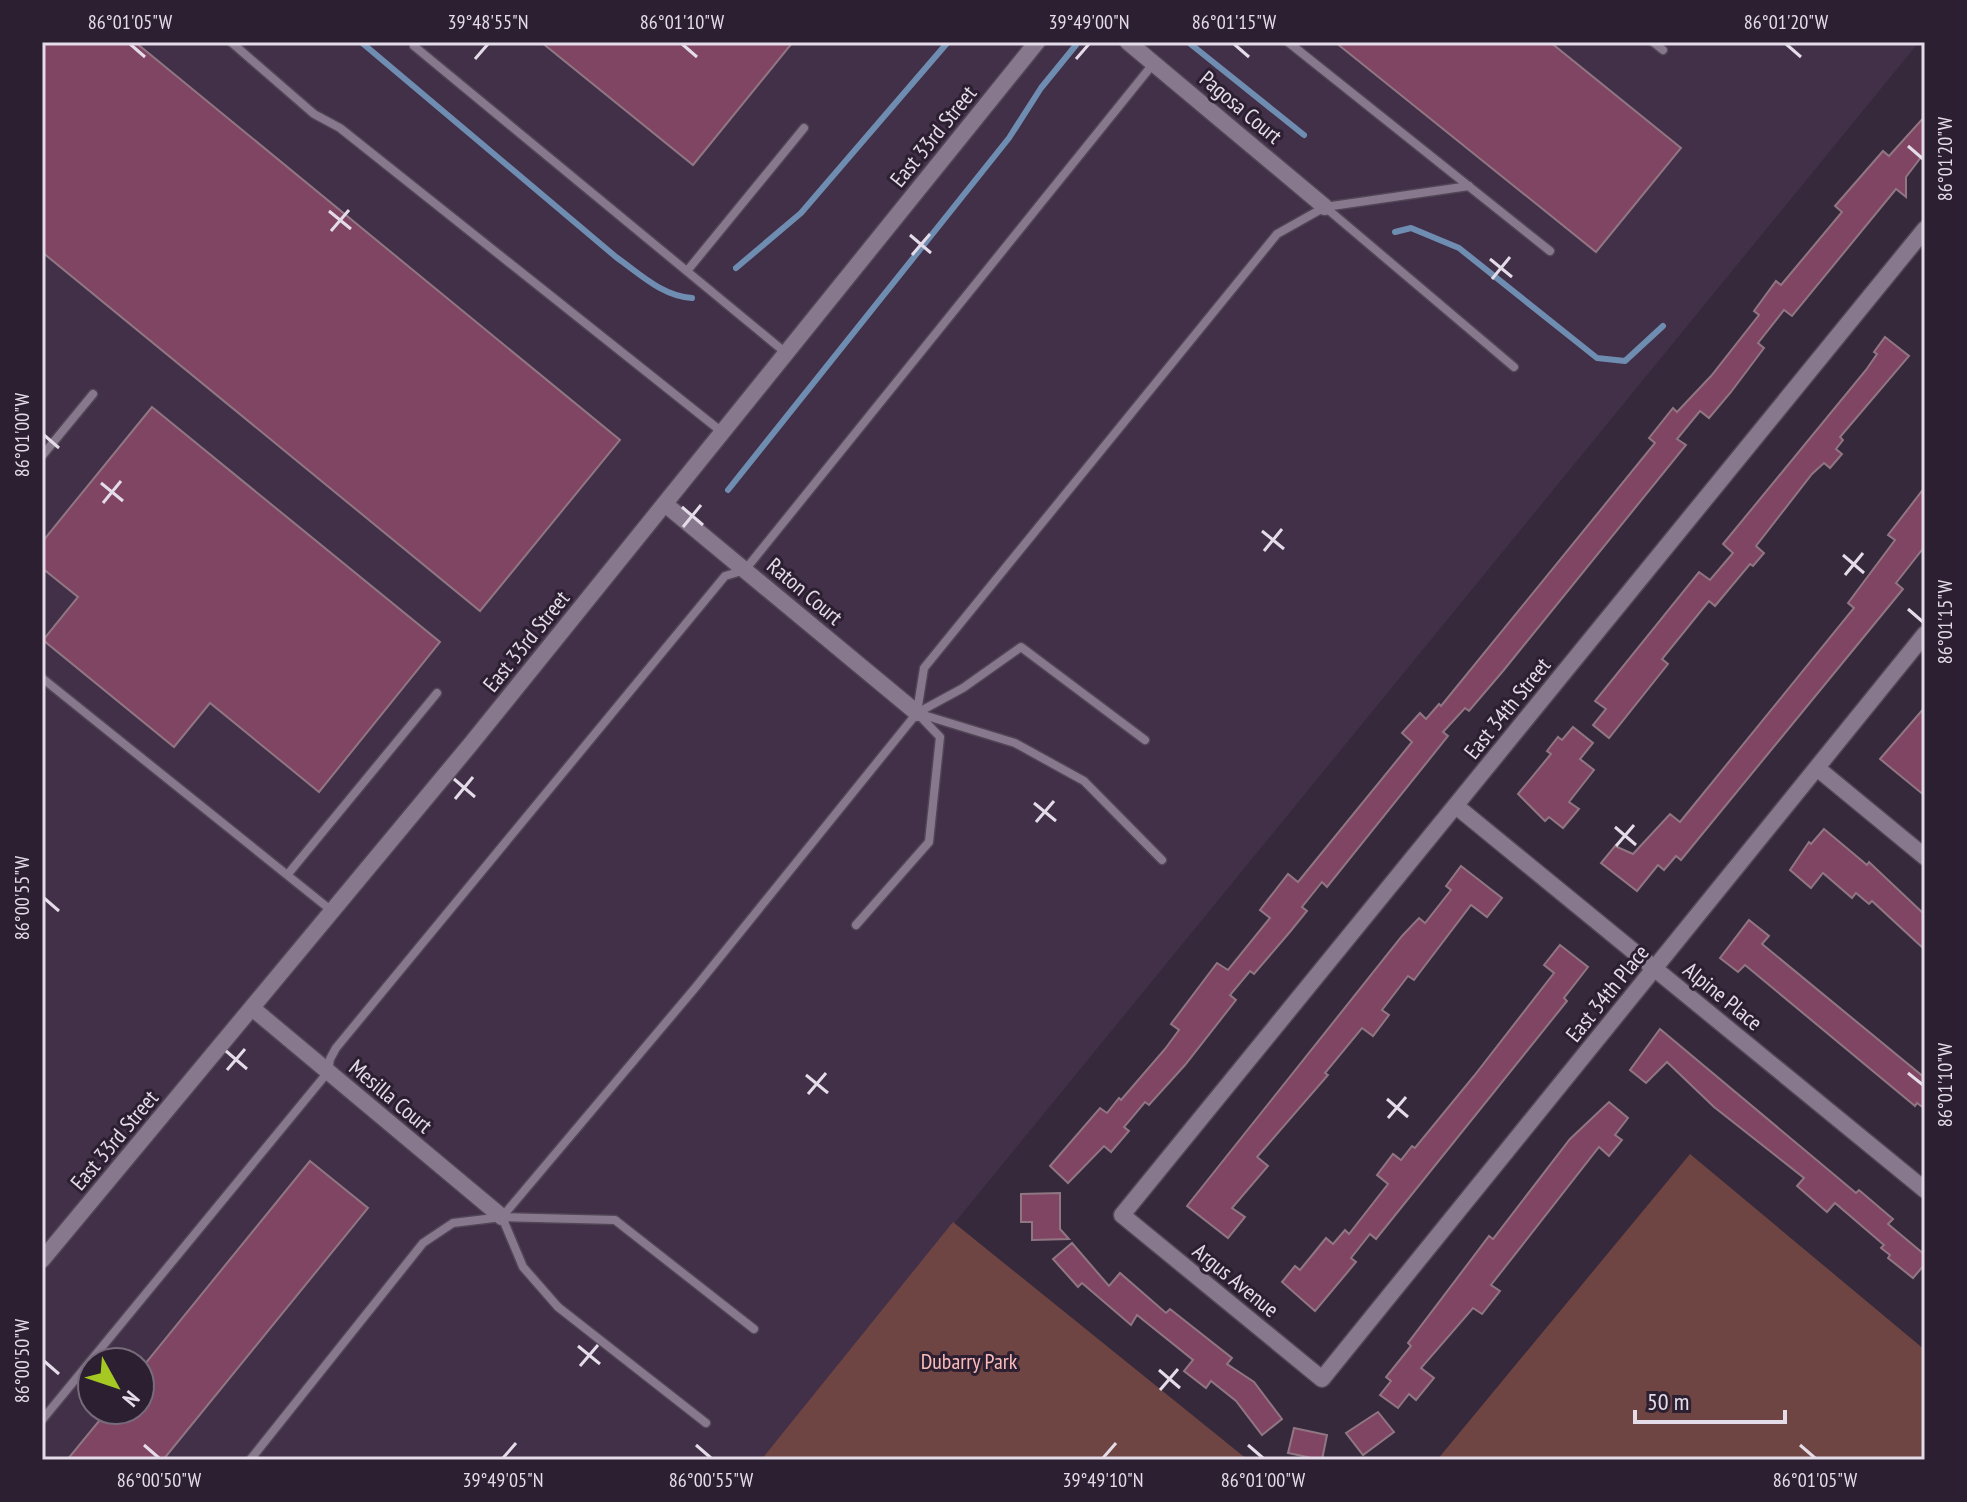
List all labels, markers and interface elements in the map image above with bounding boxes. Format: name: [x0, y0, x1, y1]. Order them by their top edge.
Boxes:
text: 86°01'05"W: [88, 9, 173, 35]
text: 39°48'55"N: [448, 9, 528, 35]
text: 86°01'10"W: [640, 9, 725, 35]
text: 39°49'00"N: [1049, 9, 1129, 35]
text: 86°01'15"W: [1192, 9, 1277, 35]
text: 86°01'20"W: [1744, 9, 1829, 35]
street label: Pagosa Court: [1194, 64, 1288, 150]
street label: East 33rd Street: [884, 80, 982, 192]
text: 86°01'20"W: [1932, 116, 1958, 201]
text: 86°01'00"W: [9, 392, 35, 477]
street label: Raton Court: [761, 551, 849, 631]
text: 86°01'15"W: [1932, 579, 1958, 664]
street label: East 33rd Street: [477, 585, 575, 697]
street label: East 34th Street: [1458, 652, 1556, 764]
text: 86°00'55"W: [9, 855, 35, 940]
street label: East 34th Place: [1559, 939, 1655, 1047]
street label: Alpine Place: [1678, 956, 1768, 1036]
text: 86°01'10"W: [1932, 1042, 1958, 1127]
street label: Mesilla Court: [344, 1053, 438, 1139]
street label: East 33rd Street: [64, 1084, 164, 1196]
street label: Argus Avenue: [1187, 1237, 1285, 1323]
text: 86°00'50"W: [9, 1318, 35, 1403]
north arrow: [76, 1346, 156, 1426]
park label: Dubarry Park: [921, 1347, 1018, 1375]
scale bar: [1635, 1374, 1785, 1424]
text: N: [117, 1385, 146, 1412]
text: 50 m: [1647, 1386, 1689, 1417]
text: 86°00'50"W: [117, 1467, 202, 1493]
text: 39°49'05"N: [463, 1467, 543, 1493]
text: 86°00'55"W: [669, 1467, 754, 1493]
text: 39°49'10"N: [1063, 1467, 1143, 1493]
text: 86°01'00"W: [1221, 1467, 1306, 1493]
text: 86°01'05"W: [1773, 1467, 1858, 1493]

